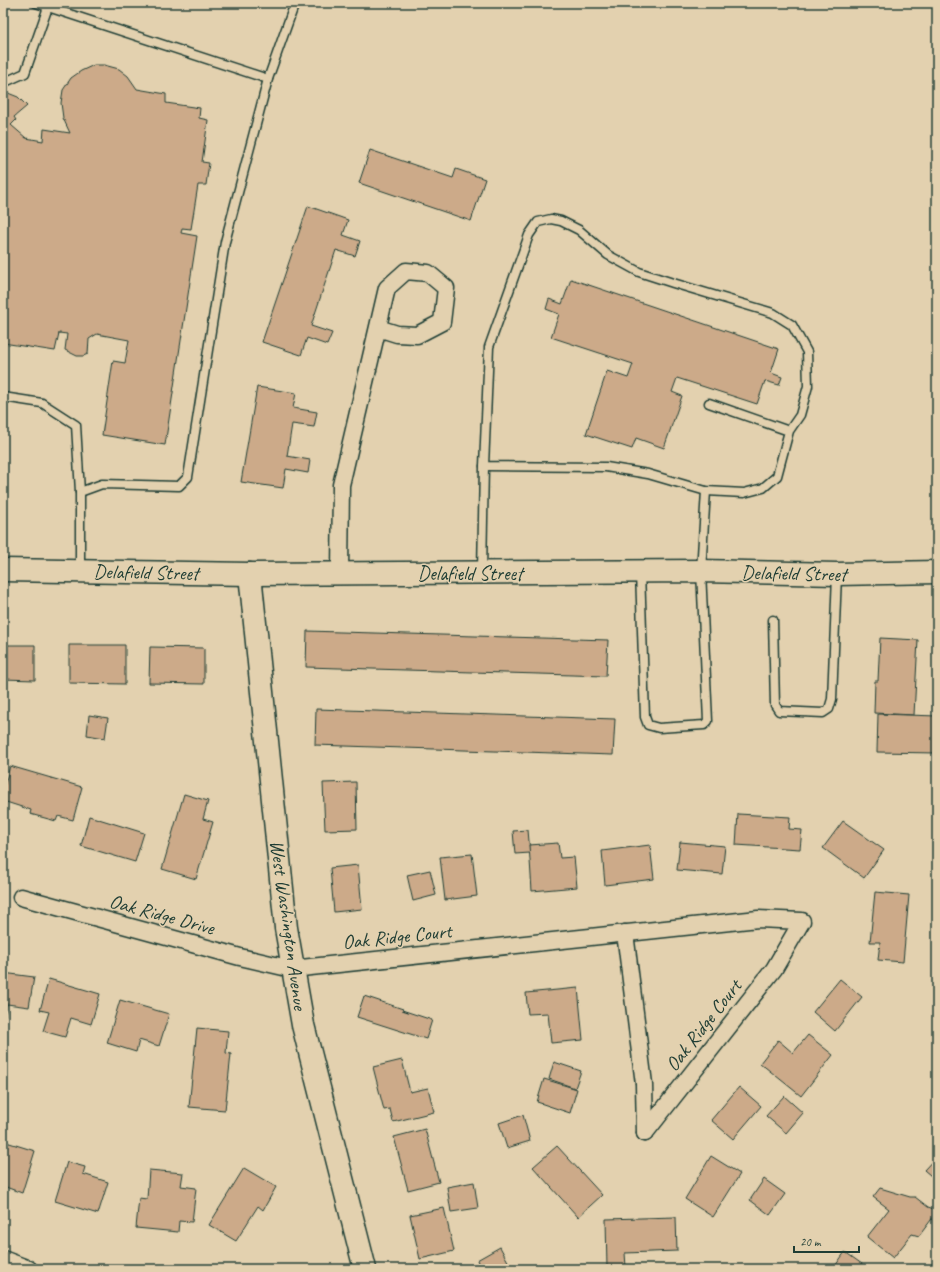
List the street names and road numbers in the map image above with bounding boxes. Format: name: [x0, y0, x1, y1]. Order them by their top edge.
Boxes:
street label: Delafield Street: [93, 559, 202, 586]
street label: Delafield Street: [741, 560, 850, 587]
street label: Delafield Street: [417, 561, 526, 586]
street label: West Washington Avenue: [264, 838, 313, 1013]
street label: Oak Ridge Drive: [107, 889, 218, 941]
street label: Oak Ridge Court: [341, 918, 455, 955]
street label: Oak Ridge Court: [660, 973, 748, 1076]

